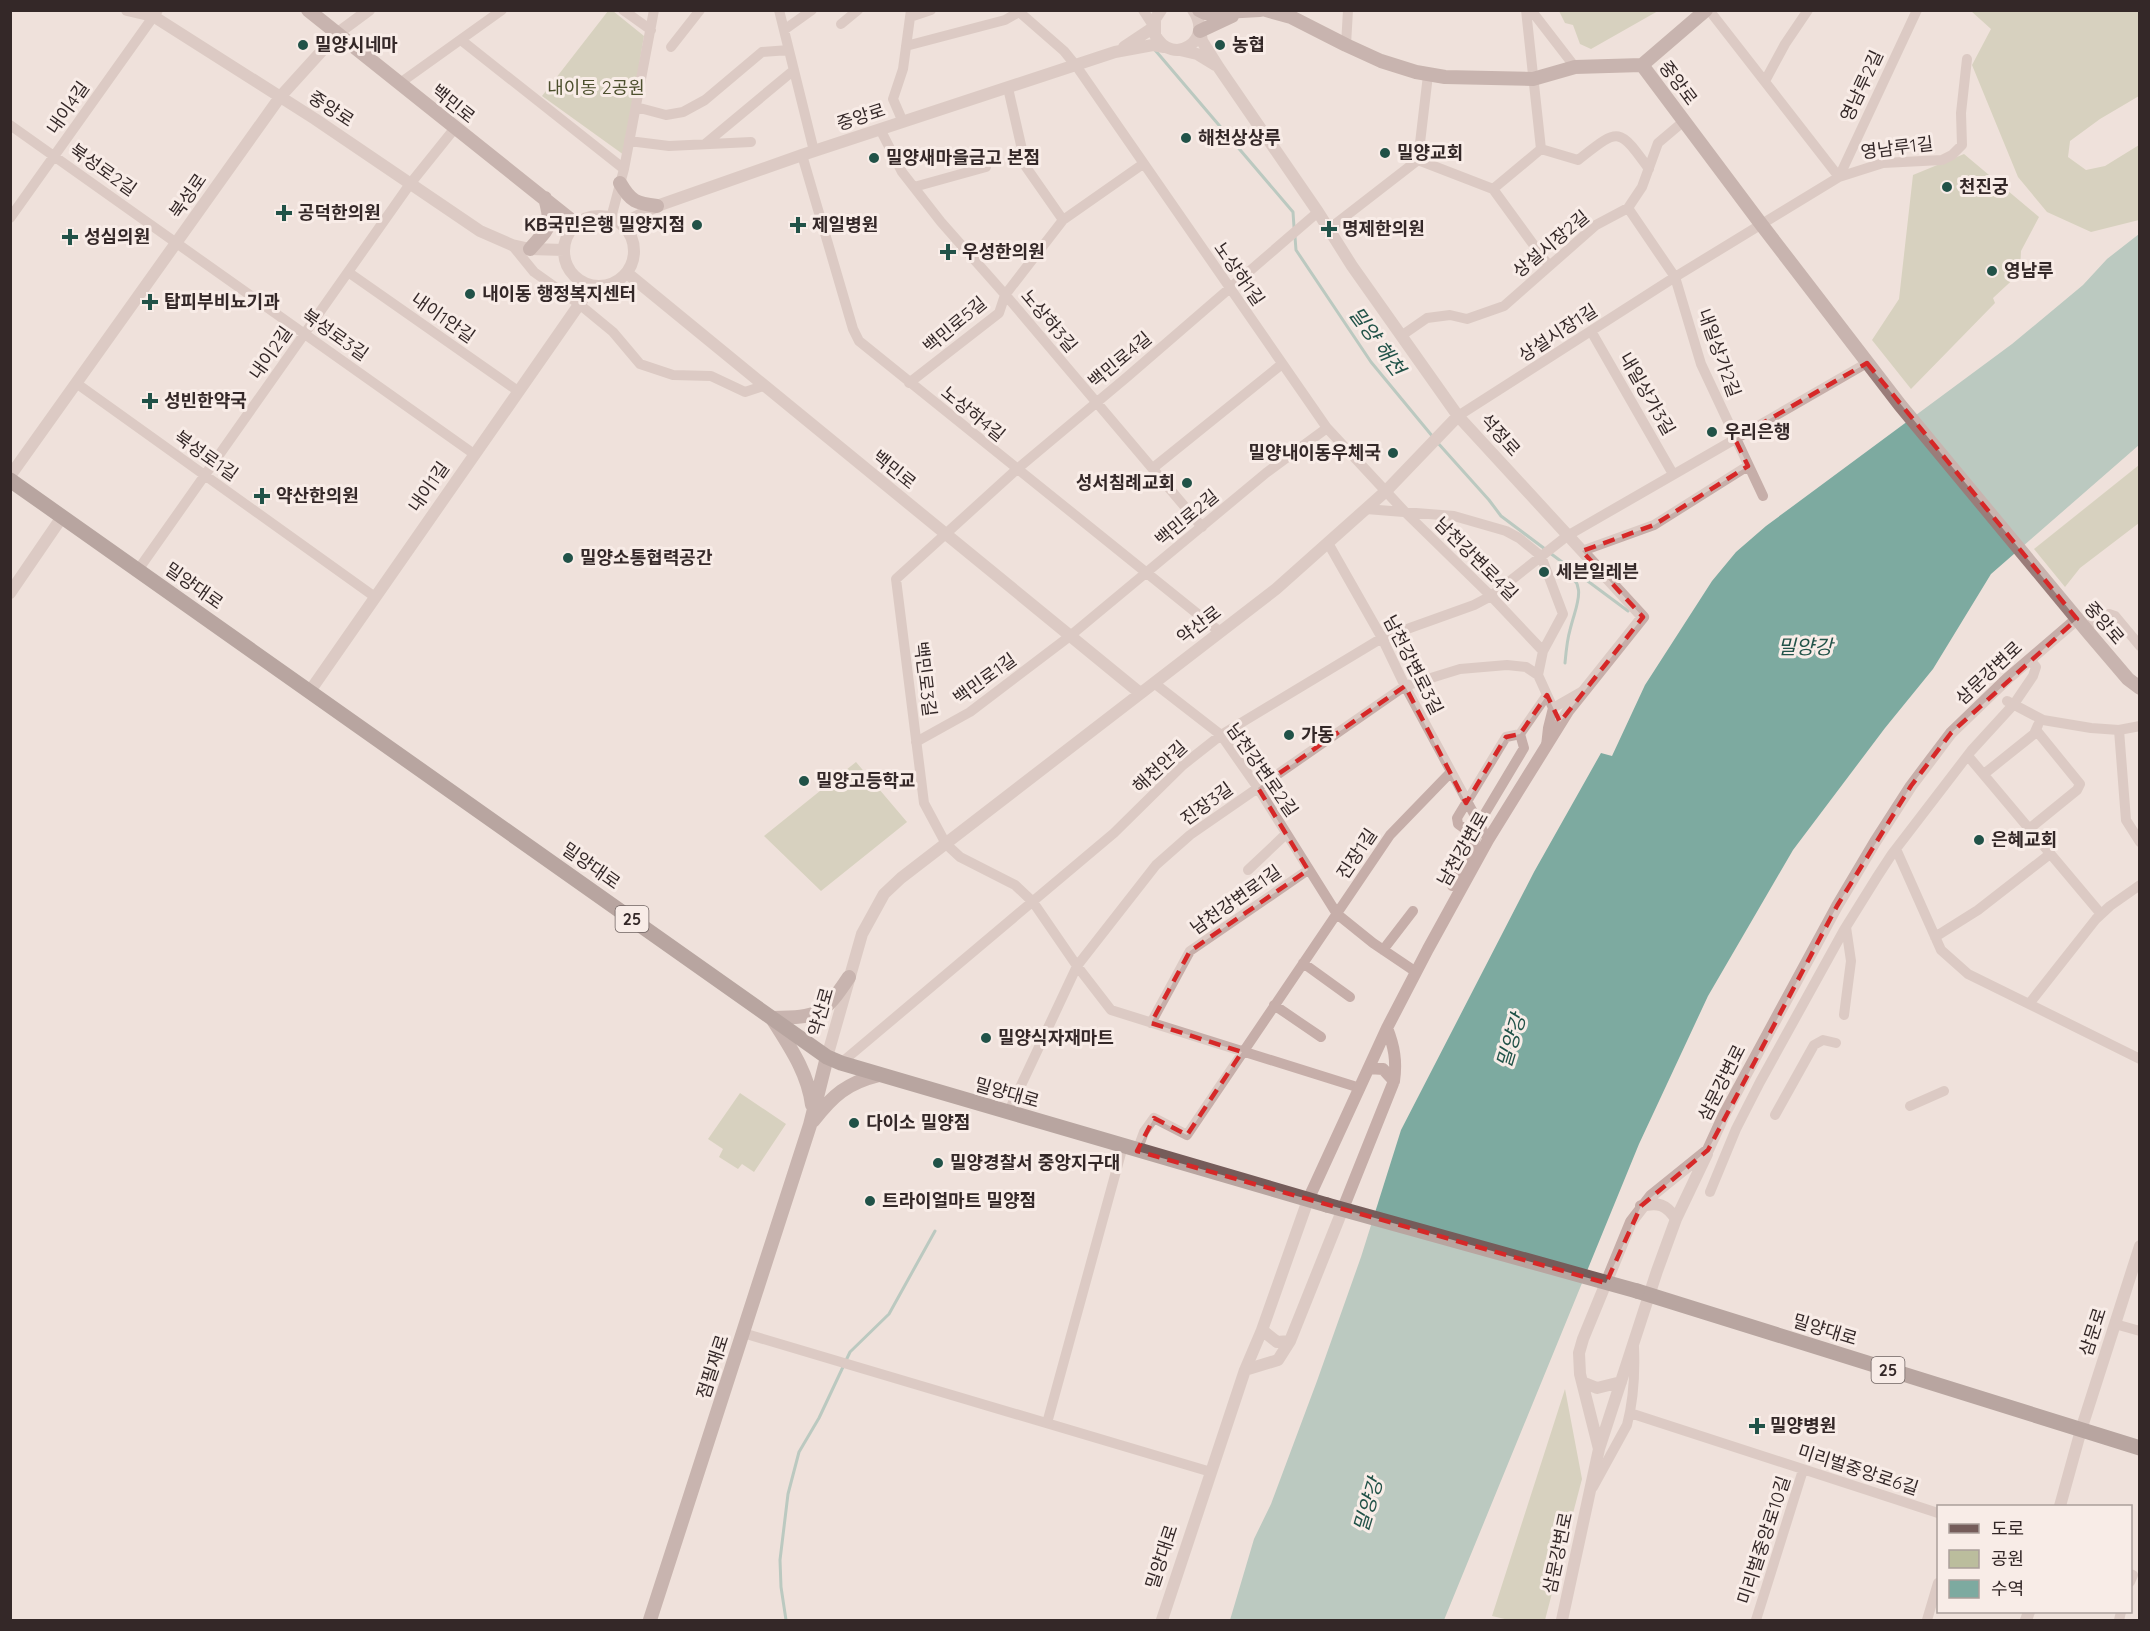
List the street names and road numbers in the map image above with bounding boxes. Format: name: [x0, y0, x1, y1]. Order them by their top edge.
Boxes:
street label: 영남루2길: [1835, 46, 1888, 125]
street label: 중앙로: [1654, 56, 1703, 109]
street label: 내이4길: [41, 77, 94, 139]
street label: 백민로: [427, 79, 480, 128]
street label: 중앙로: [304, 85, 358, 132]
street label: 중앙로: [834, 98, 888, 135]
street label: 영남루1길: [1859, 132, 1935, 163]
street label: 북성로2길: [65, 138, 141, 201]
street label: 북성로: [164, 169, 211, 223]
street label: 상설시장2길: [1508, 205, 1594, 282]
street label: 노상하1길: [1209, 237, 1270, 310]
street label: 노상하3길: [1016, 284, 1083, 357]
street label: 내이1안길: [407, 287, 480, 348]
street label: 백민로5길: [918, 291, 991, 358]
street label: 상설시장1길: [1514, 299, 1602, 367]
street label: 북성로3길: [298, 303, 373, 366]
street label: 내일상가2길: [1693, 305, 1746, 400]
street label: 내이2길: [244, 322, 297, 384]
street label: 백민로4길: [1083, 326, 1156, 393]
street label: 내일상가3길: [1614, 348, 1680, 439]
street label: 노상하4길: [937, 381, 1010, 446]
street label: 석정로: [1475, 409, 1526, 461]
street label: 북성로1길: [170, 425, 243, 486]
street label: 백민로: [868, 445, 921, 494]
street label: 내이1길: [403, 457, 454, 516]
street label: 백민로2길: [1150, 484, 1223, 551]
street label: 남천강변로4길: [1430, 512, 1523, 605]
street label: 밀양대로: [161, 557, 228, 614]
street label: 중앙로: [2079, 596, 2129, 649]
street label: 약산로: [1172, 600, 1225, 649]
street label: 남천강변로3길: [1379, 611, 1448, 718]
street label: 삼문강변로: [1951, 636, 2027, 709]
street label: 백민로3길: [909, 640, 942, 718]
street label: 백민로1길: [948, 648, 1021, 709]
street label: 남천강변로2길: [1222, 718, 1303, 821]
street label: 해천안길: [1128, 736, 1192, 798]
street label: 진장3길: [1176, 777, 1237, 830]
street label: 남천강변로: [1432, 807, 1493, 890]
street label: 진장1길: [1331, 824, 1382, 884]
street label: 밀양대로: [558, 837, 625, 894]
street label: 남천강변로1길: [1186, 860, 1286, 939]
road number: 25: [616, 906, 648, 932]
street label: 약산로: [803, 985, 838, 1039]
street label: 삼문강변로: [1693, 1041, 1751, 1125]
street label: 밀양대로: [972, 1072, 1042, 1113]
street label: 삼문로: [2074, 1305, 2111, 1359]
street label: 밀양대로: [1790, 1309, 1860, 1350]
street label: 점필재로: [691, 1332, 734, 1402]
road number: 25: [1872, 1357, 1904, 1383]
street label: 미리벌중앙로6길: [1795, 1439, 1921, 1500]
street label: 미리벌중앙로10길: [1732, 1473, 1795, 1607]
street label: 삼문강변로: [1538, 1510, 1577, 1596]
street label: 밀양대로: [1140, 1522, 1183, 1592]

